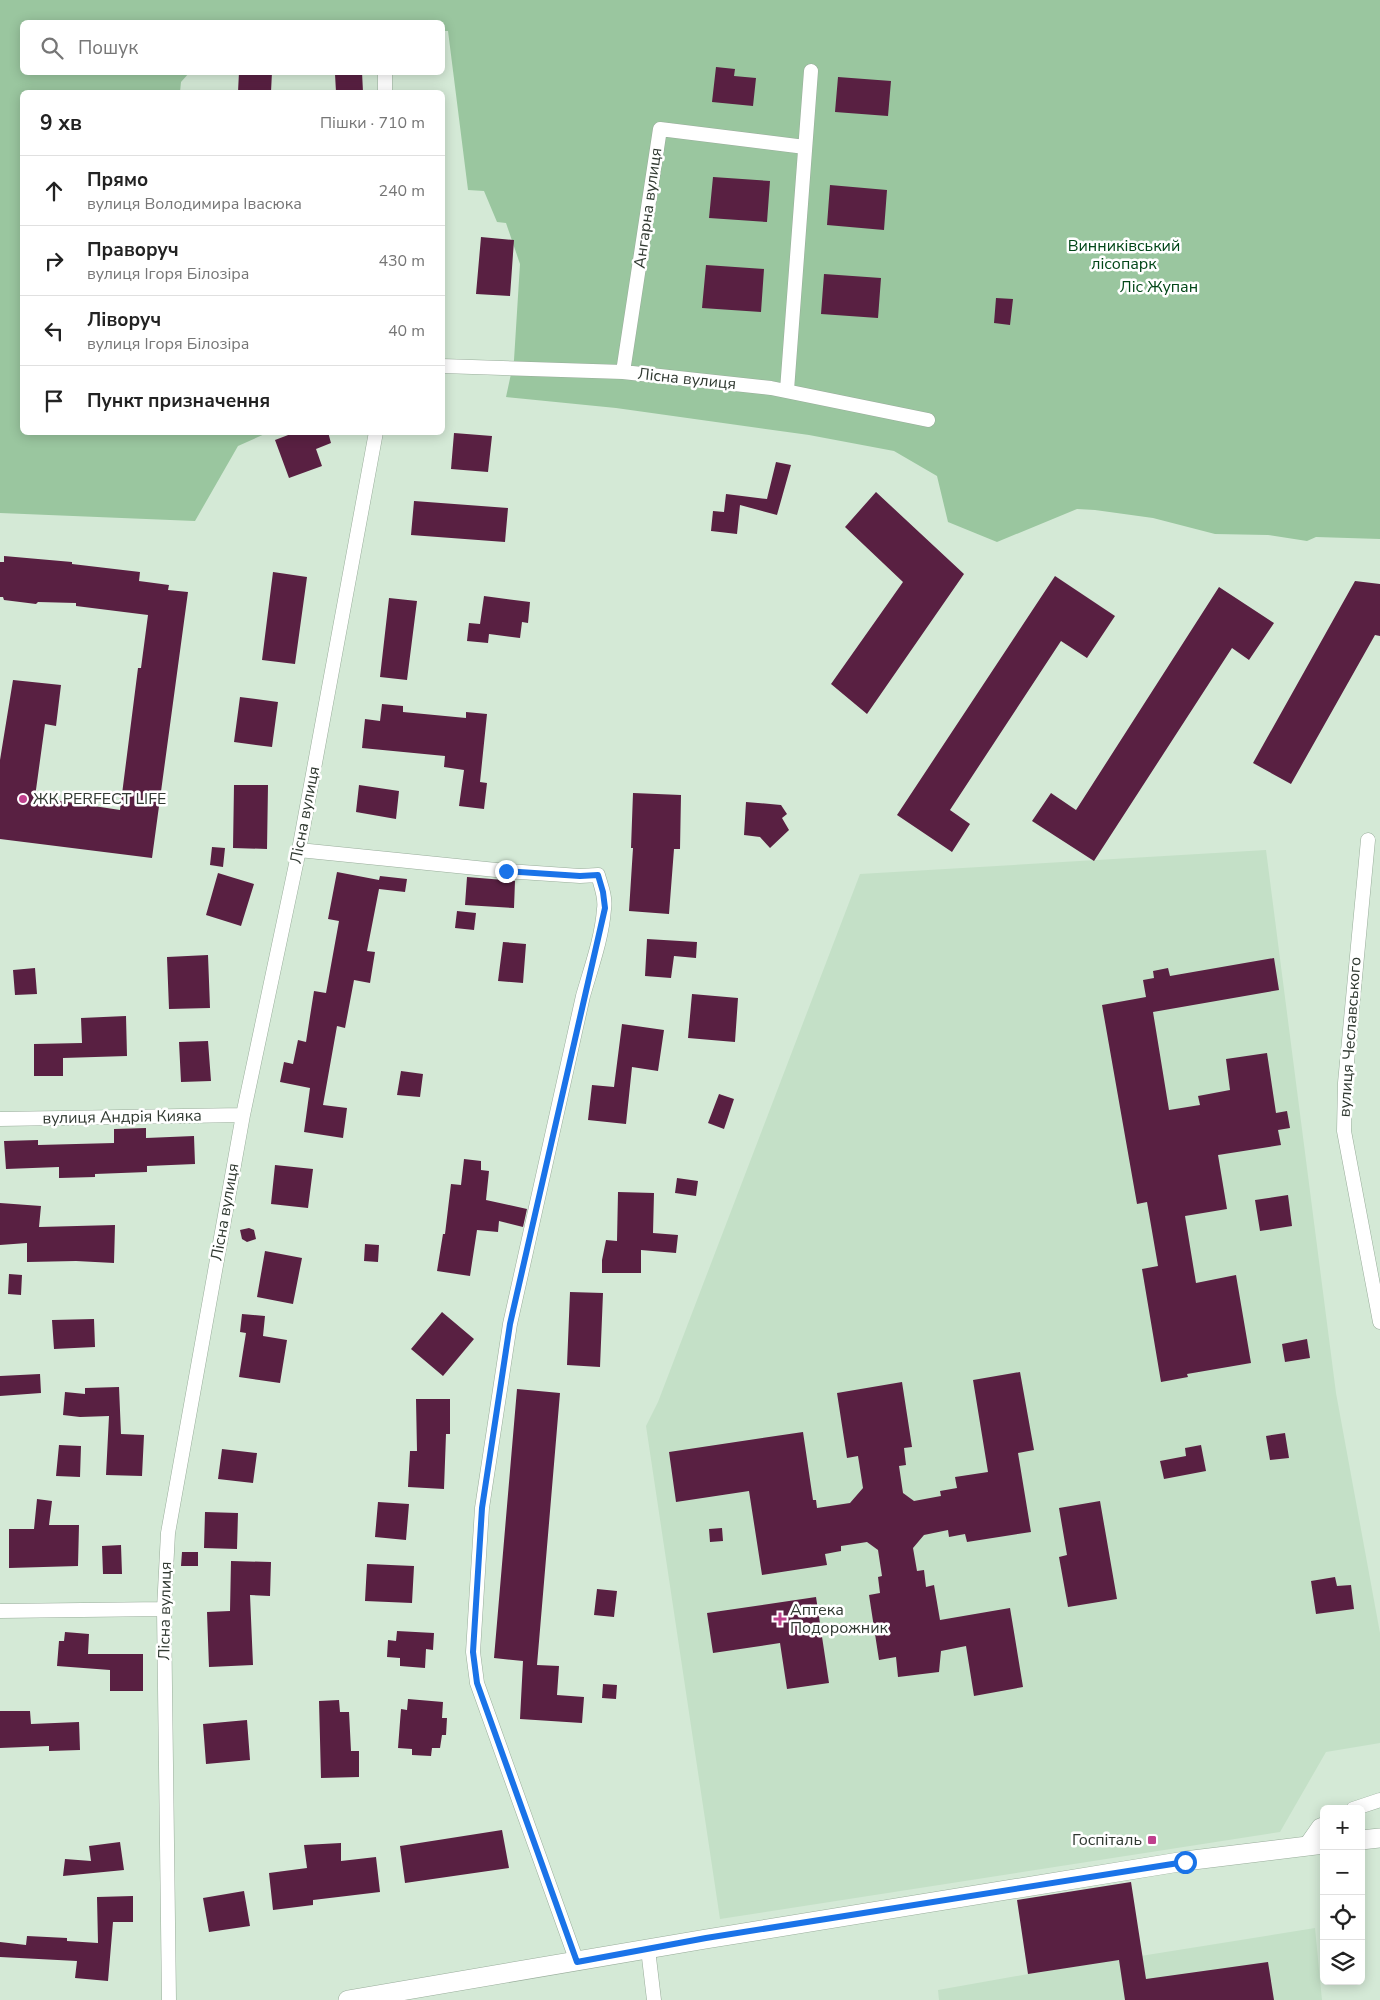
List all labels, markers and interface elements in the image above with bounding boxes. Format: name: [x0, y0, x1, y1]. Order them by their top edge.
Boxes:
search box: [20, 20, 445, 75]
icon: search: [38, 34, 66, 62]
text: Пошук: [78, 35, 138, 61]
text: 9 хв: [40, 109, 82, 137]
text: Пішки · 710 m: [320, 112, 425, 134]
street label: Ангарна вулиця: [629, 146, 667, 270]
text: Прямо: [87, 167, 148, 193]
icon: ahead: [40, 177, 68, 205]
text: 240 m: [378, 180, 425, 202]
text: вулиця Володимира Івасюка: [87, 193, 302, 215]
park label: Винниківський лісопарк: [1068, 235, 1180, 275]
text: Праворуч: [87, 237, 179, 263]
icon: right: [40, 247, 68, 275]
text: 430 m: [378, 250, 425, 272]
text: вулиця Ігоря Білозіра: [87, 263, 249, 285]
park label: Ліс Жупан: [1120, 276, 1198, 298]
text: Ліворуч: [87, 307, 161, 333]
icon: left: [40, 317, 68, 345]
text: 40 m: [388, 320, 425, 342]
text: вулиця Ігоря Білозіра: [87, 333, 249, 355]
street label: Лісна вулиця: [637, 363, 737, 395]
icon: arrive: [40, 387, 68, 415]
text: Пункт призначення: [87, 388, 270, 414]
street label: Лісна вулиця: [285, 764, 325, 866]
place label: ЖК PERFECT LIFE: [33, 788, 166, 810]
marker: ЖК PERFECT LIFE: [17, 793, 29, 805]
route end: [495, 860, 518, 883]
street label: вулиця Чеславського: [1333, 956, 1367, 1118]
street label: вулиця Андрія Кияка: [42, 1105, 202, 1129]
street label: Лісна вулиця: [206, 1161, 244, 1263]
street label: Лісна вулиця: [153, 1561, 177, 1661]
place label: Аптека Подорожник: [790, 1599, 889, 1639]
marker: Аптека Подорожник: [774, 1613, 786, 1625]
map controls: [1320, 1805, 1365, 1985]
button: +: [1320, 1805, 1365, 1850]
place label: Госпіталь: [1072, 1829, 1142, 1851]
marker: Госпіталь: [1146, 1834, 1158, 1846]
button: −: [1320, 1850, 1365, 1895]
route start: [1174, 1851, 1197, 1874]
button: locate: [1320, 1895, 1365, 1940]
button: layers: [1320, 1940, 1365, 1985]

